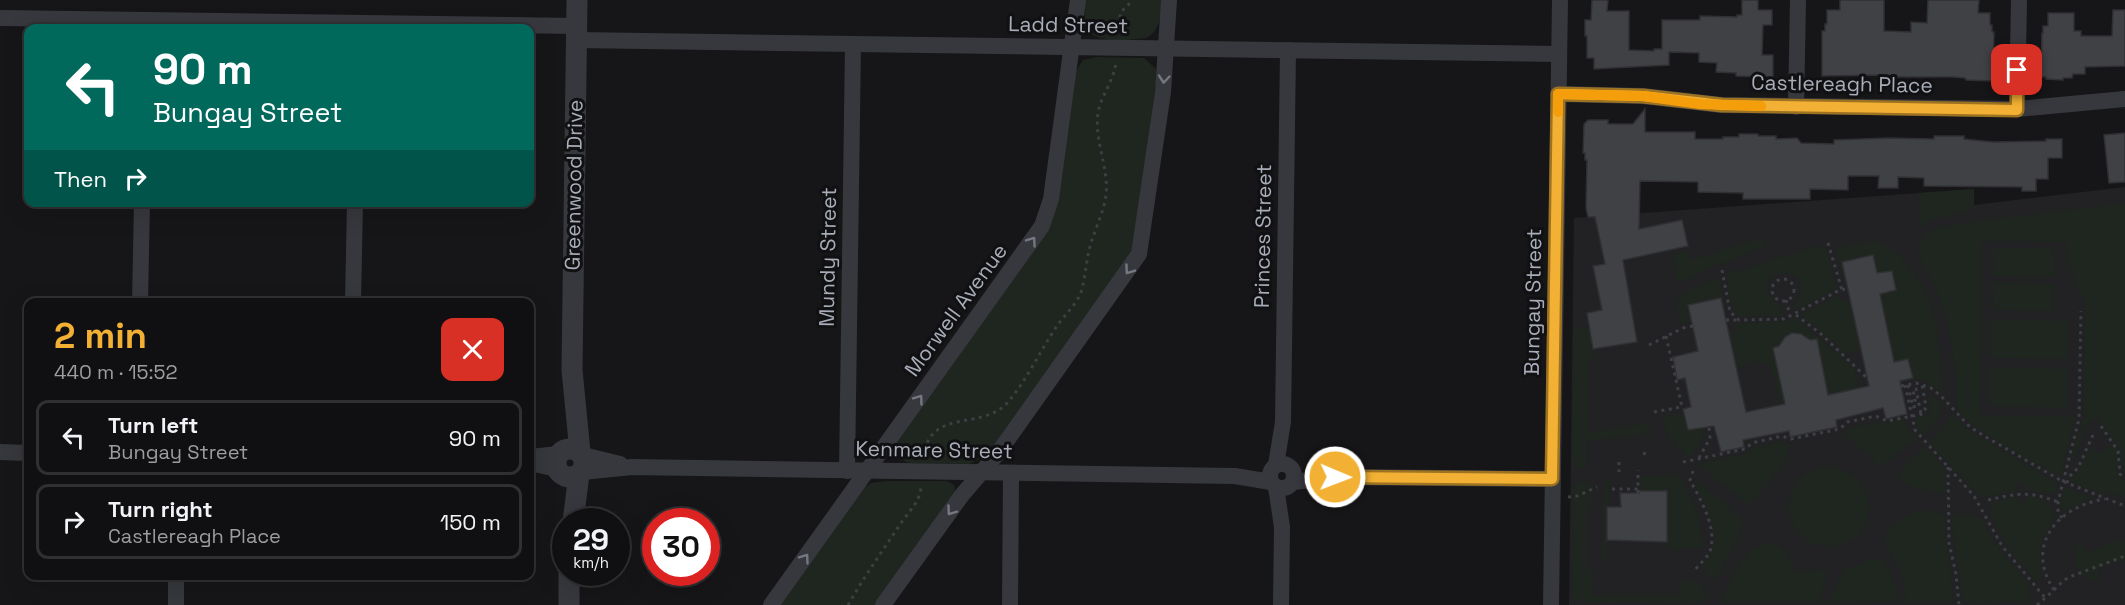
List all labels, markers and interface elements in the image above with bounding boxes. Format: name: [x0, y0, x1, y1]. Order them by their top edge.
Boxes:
street label: Ladd Street: [1008, 10, 1128, 39]
text: 90 m: [153, 43, 253, 96]
pin: [1991, 44, 2042, 95]
icon: left: [54, 48, 132, 126]
icon: arrive: [2000, 53, 2033, 86]
street label: Castlereagh Place: [1751, 68, 1933, 99]
one-way arrow: [1158, 75, 1171, 84]
text: Bungay Street: [153, 95, 342, 130]
street label: Greenwood Drive: [559, 99, 588, 271]
icon: right: [119, 162, 152, 195]
street label: Princes Street: [1248, 164, 1277, 308]
text: Then: [54, 165, 107, 193]
street label: Mundy Street: [813, 187, 842, 327]
street label: Bungay Street: [1518, 228, 1547, 376]
one-way arrow: [1025, 236, 1036, 247]
street label: Morwell Avenue: [898, 238, 1013, 381]
one-way arrow: [1125, 263, 1136, 274]
text: 2 min: [54, 313, 147, 359]
button: close: [441, 318, 504, 381]
text: 440 m · 15:52: [54, 359, 177, 385]
one-way arrow: [912, 395, 923, 406]
text: Turn left: [108, 411, 198, 439]
icon: left: [57, 421, 90, 454]
text: 90 m: [449, 424, 501, 452]
street label: Kenmare Street: [855, 435, 1013, 464]
text: Bungay Street: [108, 439, 248, 465]
position arrow: [1303, 445, 1367, 509]
text: Turn right: [108, 495, 213, 523]
one-way arrow: [947, 504, 958, 515]
icon: right: [57, 505, 90, 538]
text: 150 m: [440, 508, 501, 536]
speed limit sign: 30: [642, 508, 720, 586]
text: 29: [573, 520, 609, 559]
text: Castlereagh Place: [108, 523, 281, 549]
text: km/h: [573, 553, 609, 572]
one-way arrow: [798, 553, 809, 564]

